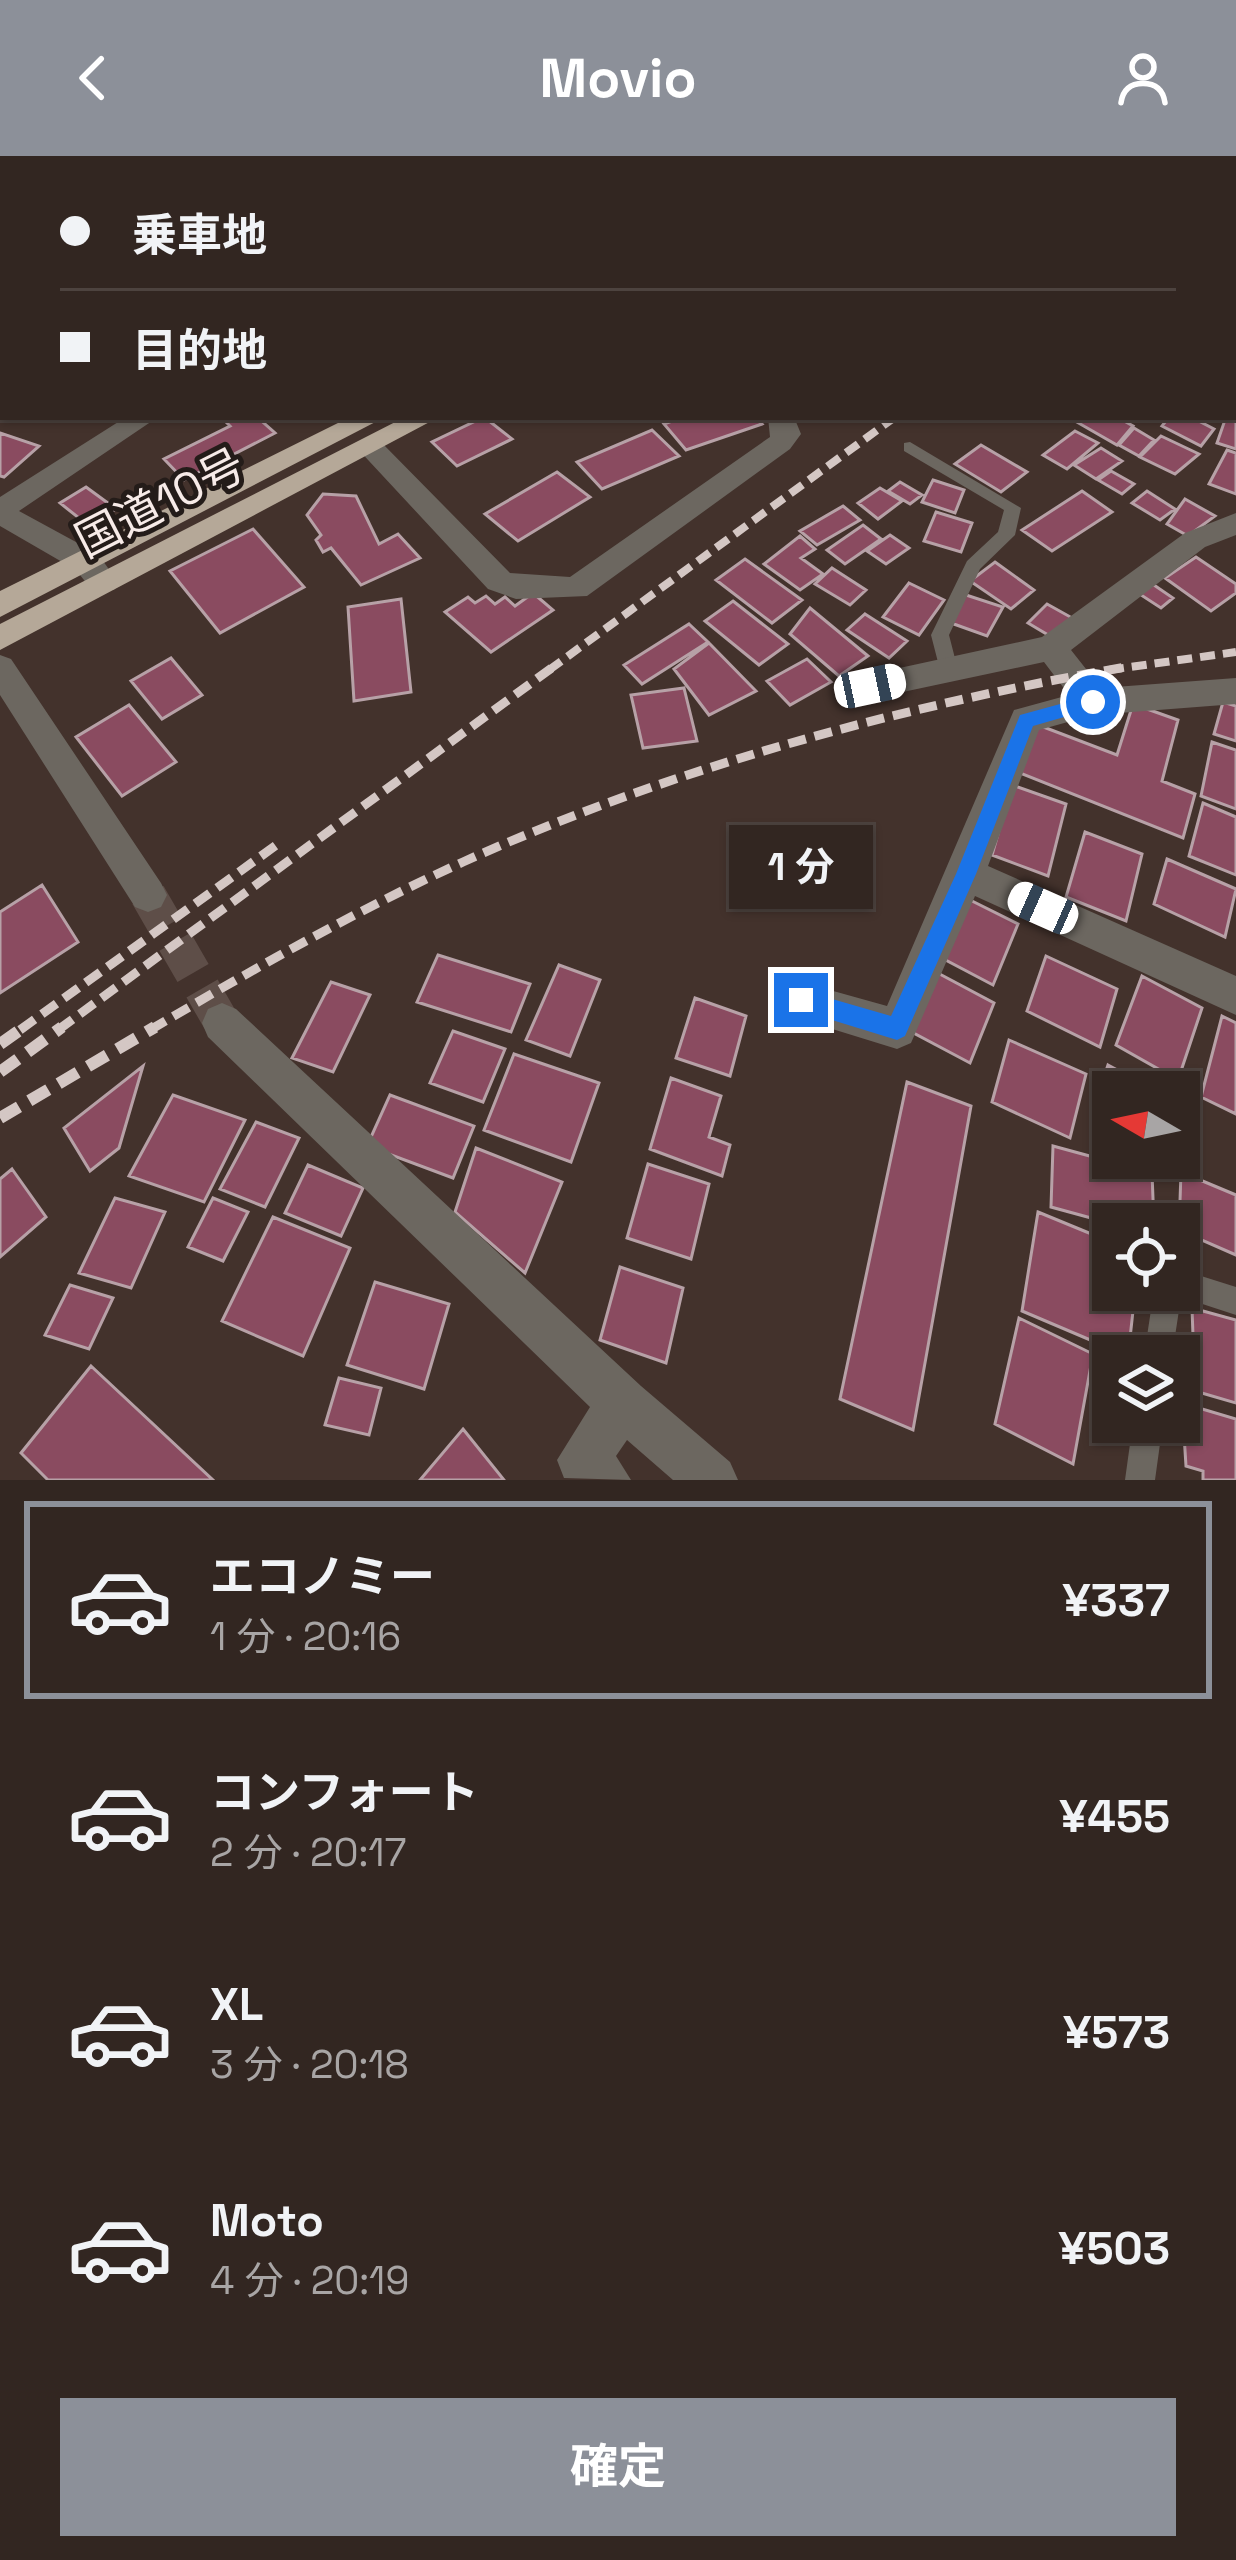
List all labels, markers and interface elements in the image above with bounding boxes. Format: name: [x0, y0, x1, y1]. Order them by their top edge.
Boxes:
text: Movio: [540, 44, 696, 113]
icon: back: [60, 45, 126, 111]
icon: person: [1110, 45, 1176, 111]
text: 乗車地: [132, 207, 267, 264]
text: 目的地: [132, 322, 267, 379]
street label: 国道10号: [66, 436, 254, 570]
car: [831, 661, 909, 711]
route start: [1066, 675, 1120, 729]
callout: 1 分: [729, 826, 873, 910]
text: 1 分: [768, 842, 834, 891]
car: [1003, 877, 1083, 939]
route end: [774, 973, 828, 1027]
north arrow: [1092, 1071, 1200, 1179]
map controls: [1092, 1071, 1200, 1443]
button: locate: [1092, 1203, 1200, 1311]
button: layers: [1092, 1335, 1200, 1443]
icon: car: [66, 1546, 174, 1654]
text: エコノミー: [210, 1548, 435, 1605]
text: ¥337: [1062, 1572, 1170, 1629]
text: 1 分 · 20:16: [210, 1612, 401, 1661]
icon: car: [66, 1762, 174, 1870]
text: コンフォート: [210, 1764, 479, 1821]
text: ¥455: [1059, 1788, 1170, 1845]
text: 2 分 · 20:17: [210, 1828, 407, 1877]
text: XL: [210, 1976, 263, 2033]
icon: car: [66, 1978, 174, 2086]
text: ¥573: [1063, 2004, 1170, 2061]
text: 3 分 · 20:18: [210, 2040, 409, 2089]
text: Moto: [210, 2192, 324, 2249]
icon: car: [66, 2194, 174, 2302]
text: ¥503: [1059, 2220, 1170, 2277]
text: 4 分 · 20:19: [210, 2256, 409, 2305]
button: 確定: [60, 2398, 1176, 2536]

